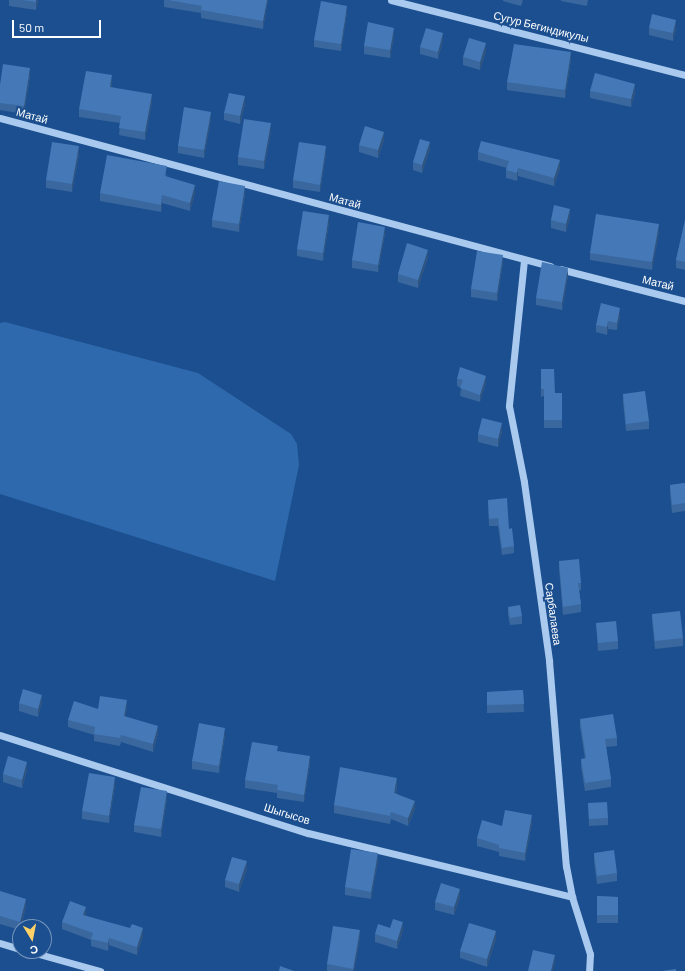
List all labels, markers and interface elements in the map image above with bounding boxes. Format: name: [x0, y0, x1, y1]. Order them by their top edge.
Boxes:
street label: Сугур Бегиндикулы: [492, 9, 590, 45]
scale bar: [14, 12, 103, 38]
text: 50 m: [19, 20, 44, 34]
street label: Матай: [15, 105, 49, 127]
street label: Матай: [328, 190, 362, 212]
street label: Матай: [641, 273, 675, 293]
street label: Сарбалаева: [542, 582, 564, 646]
street label: Шыгысов: [262, 801, 312, 827]
north arrow: [12, 919, 52, 959]
text: С: [29, 943, 39, 957]

